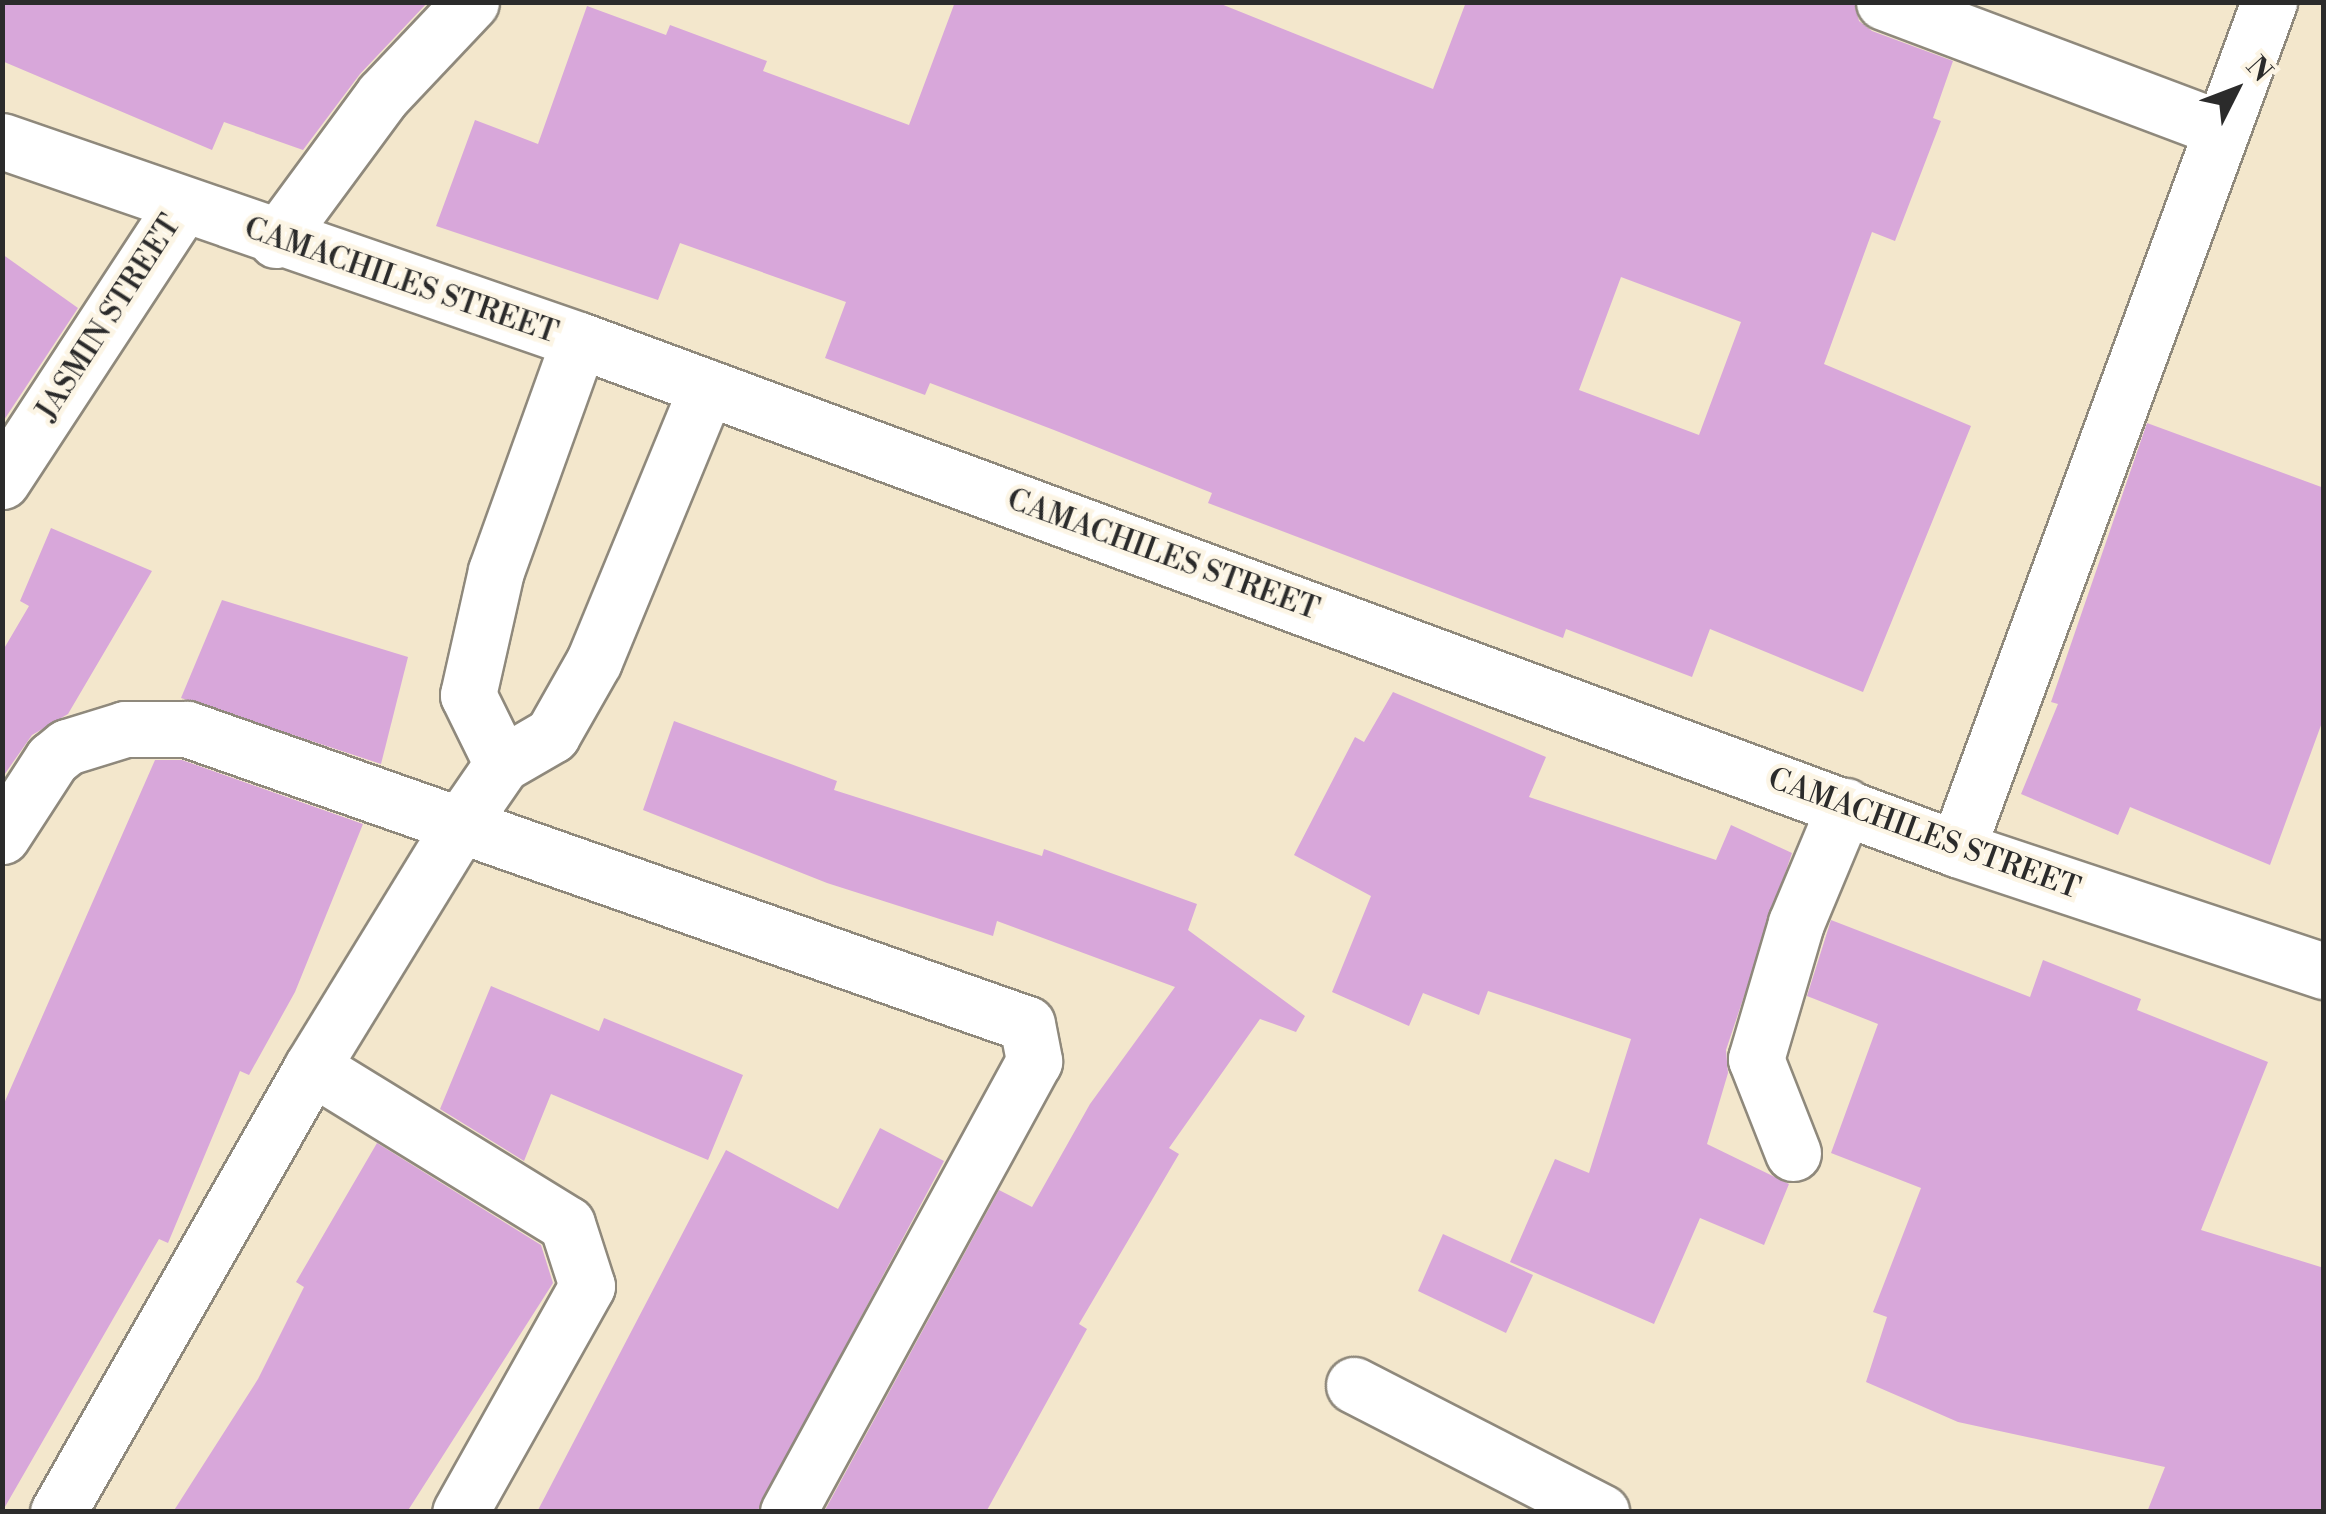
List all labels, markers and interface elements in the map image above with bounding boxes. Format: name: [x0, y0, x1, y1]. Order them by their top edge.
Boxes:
north arrow: [2186, 40, 2286, 140]
text: N: [2238, 50, 2279, 90]
street label: JASMIN STREET: [29, 208, 189, 428]
street label: CAMACHILES STREET: [240, 210, 562, 352]
street label: CAMACHILES STREET: [1002, 482, 1324, 628]
street label: CAMACHILES STREET: [1763, 761, 2085, 907]

